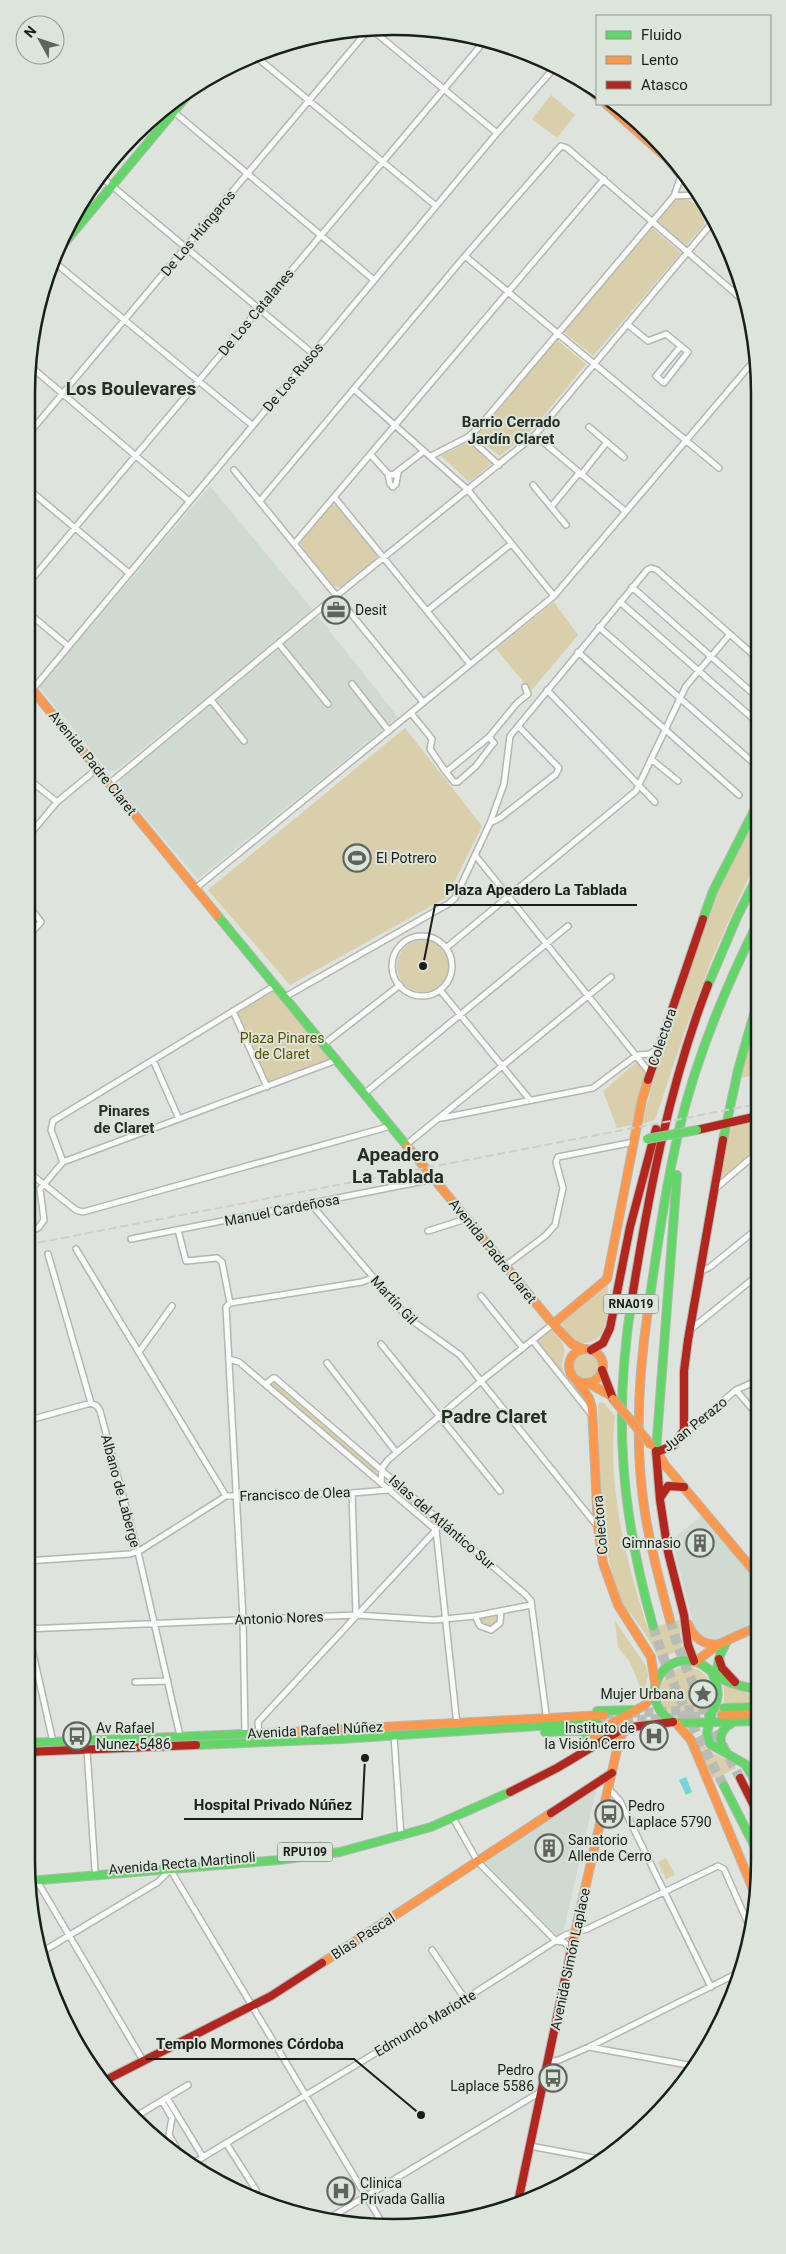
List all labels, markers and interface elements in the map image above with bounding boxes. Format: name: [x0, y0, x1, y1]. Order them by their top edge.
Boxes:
north arrow: [15, 15, 65, 65]
legend: [596, 15, 771, 105]
text: N: [21, 23, 39, 41]
text: Fluido: [641, 26, 682, 44]
text: Lento: [641, 51, 679, 69]
text: Atasco: [641, 76, 688, 94]
street label: De Los Húngaros: [157, 187, 239, 279]
street label: De Los Catalanes: [215, 265, 297, 359]
street label: De Los Rusos: [260, 339, 326, 415]
district label: Los Boulevares: [66, 377, 197, 400]
district label: Barrio Cerrado Jardín Claret: [462, 413, 560, 448]
office icon: Desit: [321, 595, 351, 625]
place label: Desit: [355, 602, 387, 618]
street label: Avenida Padre Claret: [46, 708, 140, 819]
sports icon: El Potrero: [342, 843, 372, 873]
place label: El Potrero: [376, 850, 437, 866]
callout: Plaza Apeadero La Tablada: [435, 875, 637, 905]
text: Plaza Apeadero La Tablada: [445, 881, 627, 899]
street label: Colectora: [645, 1006, 679, 1068]
park label: Plaza Pinares de Claret: [240, 1030, 324, 1062]
district label: Pinares de Claret: [94, 1102, 154, 1137]
district label: Apeadero La Tablada: [352, 1143, 444, 1188]
street label: Manuel Cardeñosa: [223, 1191, 341, 1229]
street label: Avenida Padre Claret: [446, 1196, 540, 1307]
street label: Martín Gil: [368, 1272, 420, 1328]
road number: RNA019: [604, 1295, 658, 1314]
street label: Juan Perazo: [660, 1393, 730, 1455]
district label: Padre Claret: [441, 1405, 548, 1428]
street label: Albano de Laberge: [98, 1433, 144, 1549]
street label: Islas del Atlántico Sur: [386, 1472, 498, 1572]
street label: Francisco de Olea: [239, 1484, 351, 1504]
street label: Colectora: [589, 1495, 611, 1555]
building icon: Gimnasio: [685, 1528, 715, 1558]
place label: Gimnasio: [622, 1535, 681, 1551]
street label: Antonio Nores: [234, 1608, 324, 1628]
place icon: Mujer Urbana: [688, 1679, 718, 1709]
place label: Mujer Urbana: [600, 1686, 684, 1702]
street label: Avenida Rafael Núñez: [247, 1718, 383, 1742]
place label: Av Rafael Nunez 5486: [96, 1720, 171, 1752]
place label: Instituto de la Visión Cerro: [544, 1720, 635, 1752]
bus stop icon: Av Rafael Nunez 5486: [62, 1721, 92, 1751]
hospital icon: Instituto de la Visión Cerro: [639, 1721, 669, 1751]
callout: Hospital Privado Núñez: [184, 1789, 362, 1819]
text: Hospital Privado Núñez: [194, 1796, 353, 1814]
place label: Pedro Laplace 5790: [628, 1798, 712, 1830]
bus stop icon: Pedro Laplace 5790: [594, 1799, 624, 1829]
place label: Sanatorio Allende Cerro: [568, 1832, 652, 1864]
building icon: Sanatorio Allende Cerro: [534, 1833, 564, 1863]
road number: RPU109: [278, 1842, 332, 1861]
street label: Avenida Recta Martinoli: [108, 1849, 256, 1877]
street label: Avenida Simón Laplace: [547, 1886, 593, 2032]
street label: Blas Pascal: [328, 1910, 398, 1962]
street label: Edmundo Mariotte: [371, 1986, 479, 2060]
callout: Templo Mormones Córdoba: [146, 2029, 354, 2059]
text: Templo Mormones Córdoba: [156, 2035, 344, 2053]
place label: Pedro Laplace 5586: [450, 2062, 534, 2094]
bus stop icon: Pedro Laplace 5586: [538, 2063, 568, 2093]
place label: Clinica Privada Gallia: [360, 2175, 445, 2207]
hospital icon: Clinica Privada Gallia: [326, 2176, 356, 2206]

